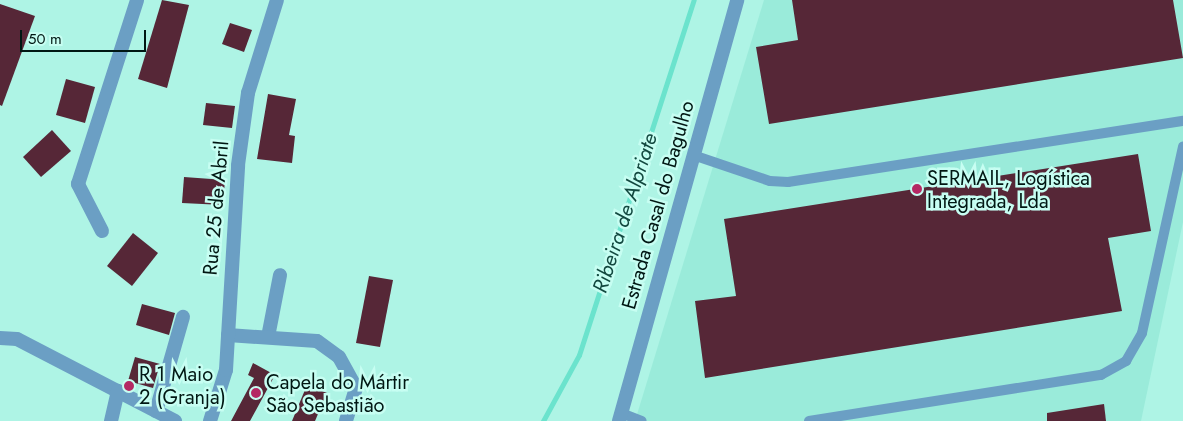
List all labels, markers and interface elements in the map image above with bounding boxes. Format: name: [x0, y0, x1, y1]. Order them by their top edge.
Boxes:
scale bar: [22, 20, 149, 52]
text: 50 m: [28, 28, 62, 50]
street label: Estrada Casal do Bagulho: [617, 98, 699, 312]
water label: Ribeira de Alpriate: [587, 130, 663, 296]
street label: Rua 25 de Abril: [198, 140, 234, 276]
place label: SERMAIL, Logística Integrada, Lda: [927, 166, 1090, 213]
marker: SERMAIL, Logística Integrada, Lda: [911, 183, 923, 195]
place label: R 1 Maio 2 (Granja): [139, 362, 226, 409]
place label: Capela do Mártir São Sebastião: [266, 370, 409, 417]
marker: R 1 Maio 2 (Granja): [123, 380, 135, 392]
marker: Capela do Mártir São Sebastião: [250, 387, 262, 399]

